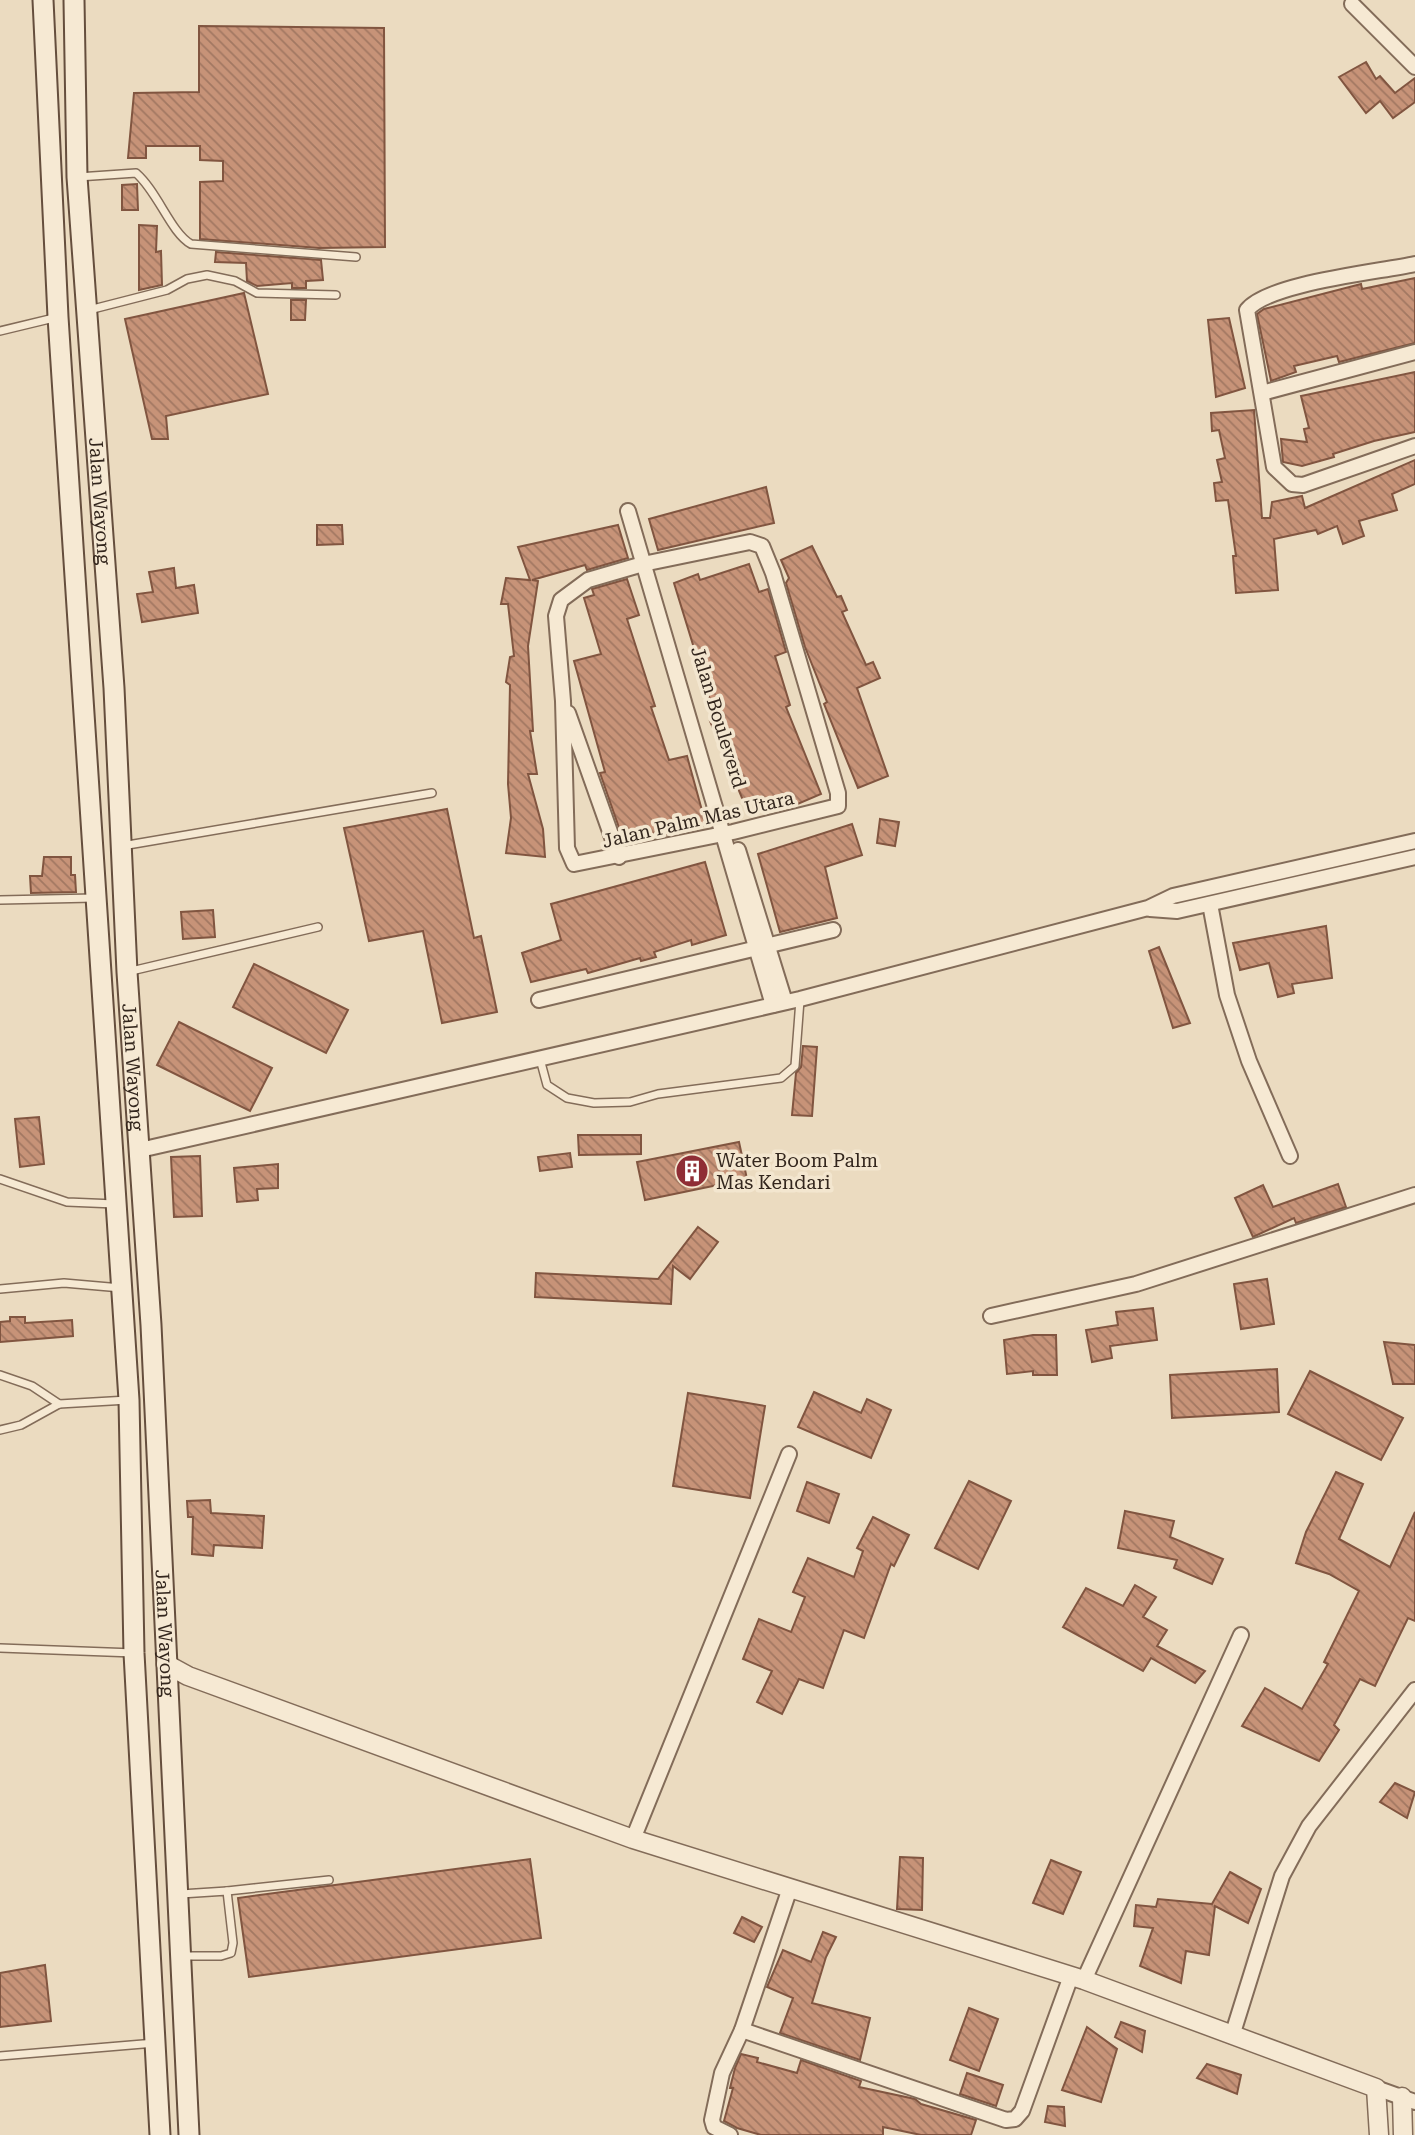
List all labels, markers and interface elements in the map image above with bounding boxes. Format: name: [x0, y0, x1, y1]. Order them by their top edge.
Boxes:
street label: Jalan Wayong: [84, 437, 116, 566]
street label: Jalan Bouleverd: [686, 643, 751, 791]
street label: Jalan Palm Mas Utara: [600, 786, 797, 853]
street label: Jalan Wayong: [117, 1003, 149, 1132]
place label: Water Boom Palm Mas Kendari: [716, 1149, 878, 1194]
building icon: Water Boom Palm Mas Kendari: [673, 1152, 711, 1190]
street label: Jalan Wayong: [150, 1569, 179, 1698]

